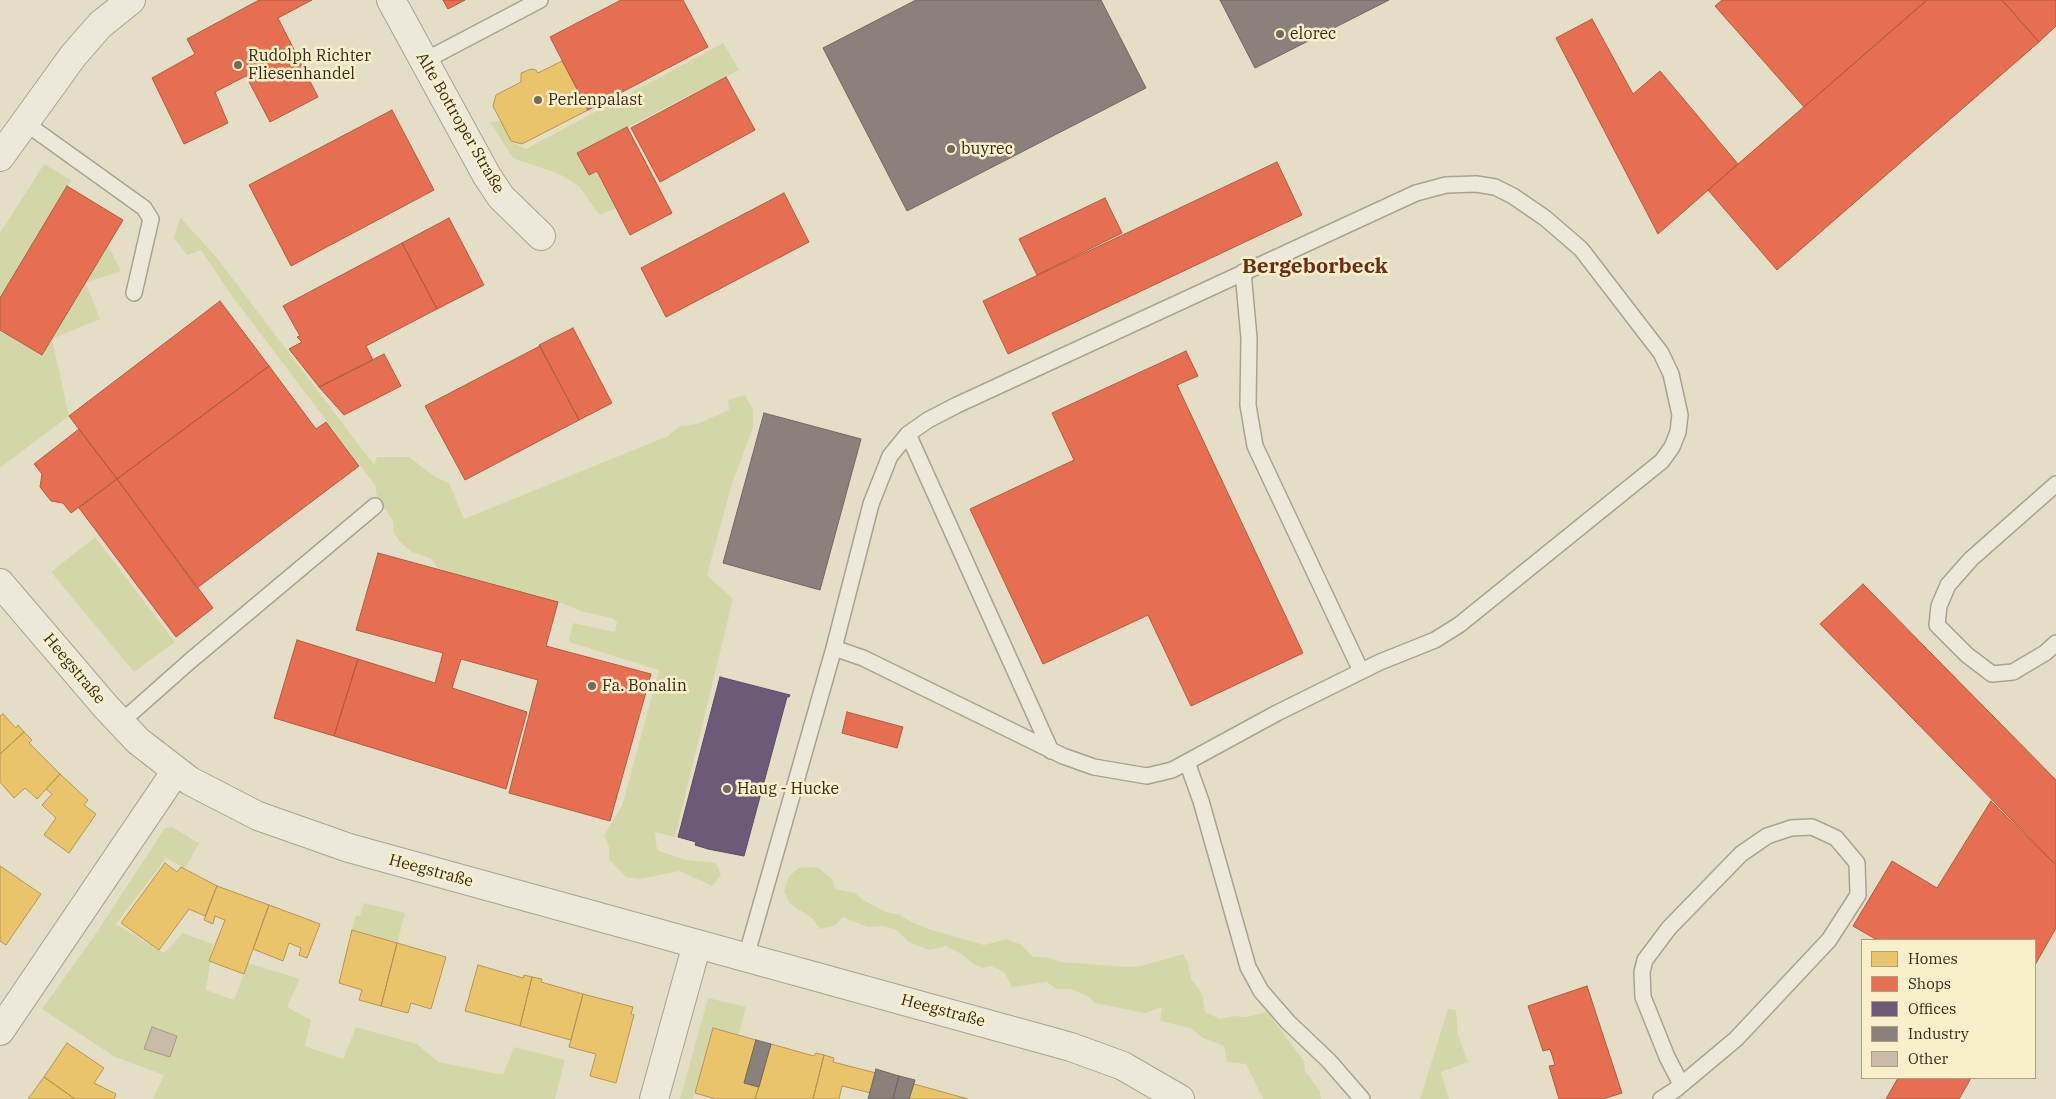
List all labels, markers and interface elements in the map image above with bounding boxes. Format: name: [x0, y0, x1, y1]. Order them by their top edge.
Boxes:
place label: elorec: [1290, 24, 1336, 44]
marker: elorec: [1274, 28, 1286, 40]
place label: Rudolph Richter Fliesenhandel: [248, 46, 371, 84]
street label: Alte Bottroper Straße: [412, 49, 508, 197]
marker: Rudolph Richter Fliesenhandel: [232, 59, 244, 71]
place label: Perlenpalast: [548, 90, 643, 110]
marker: Perlenpalast: [532, 94, 544, 106]
place label: buyrec: [961, 139, 1013, 159]
marker: buyrec: [945, 143, 957, 155]
district label: Bergeborbeck: [1242, 254, 1388, 280]
street label: Heegstraße: [39, 630, 109, 708]
place label: Fa. Bonalin: [602, 676, 687, 696]
marker: Fa. Bonalin: [586, 680, 598, 692]
place label: Haug - Hucke: [737, 779, 839, 799]
marker: Haug - Hucke: [721, 783, 733, 795]
street label: Heegstraße: [387, 851, 475, 891]
legend: [1861, 939, 2036, 1079]
text: Homes: [1908, 949, 1958, 968]
text: Shops: [1908, 974, 1951, 993]
street label: Heegstraße: [899, 991, 987, 1031]
text: Offices: [1908, 999, 1956, 1018]
text: Industry: [1908, 1024, 1969, 1043]
text: Other: [1908, 1049, 1948, 1068]

